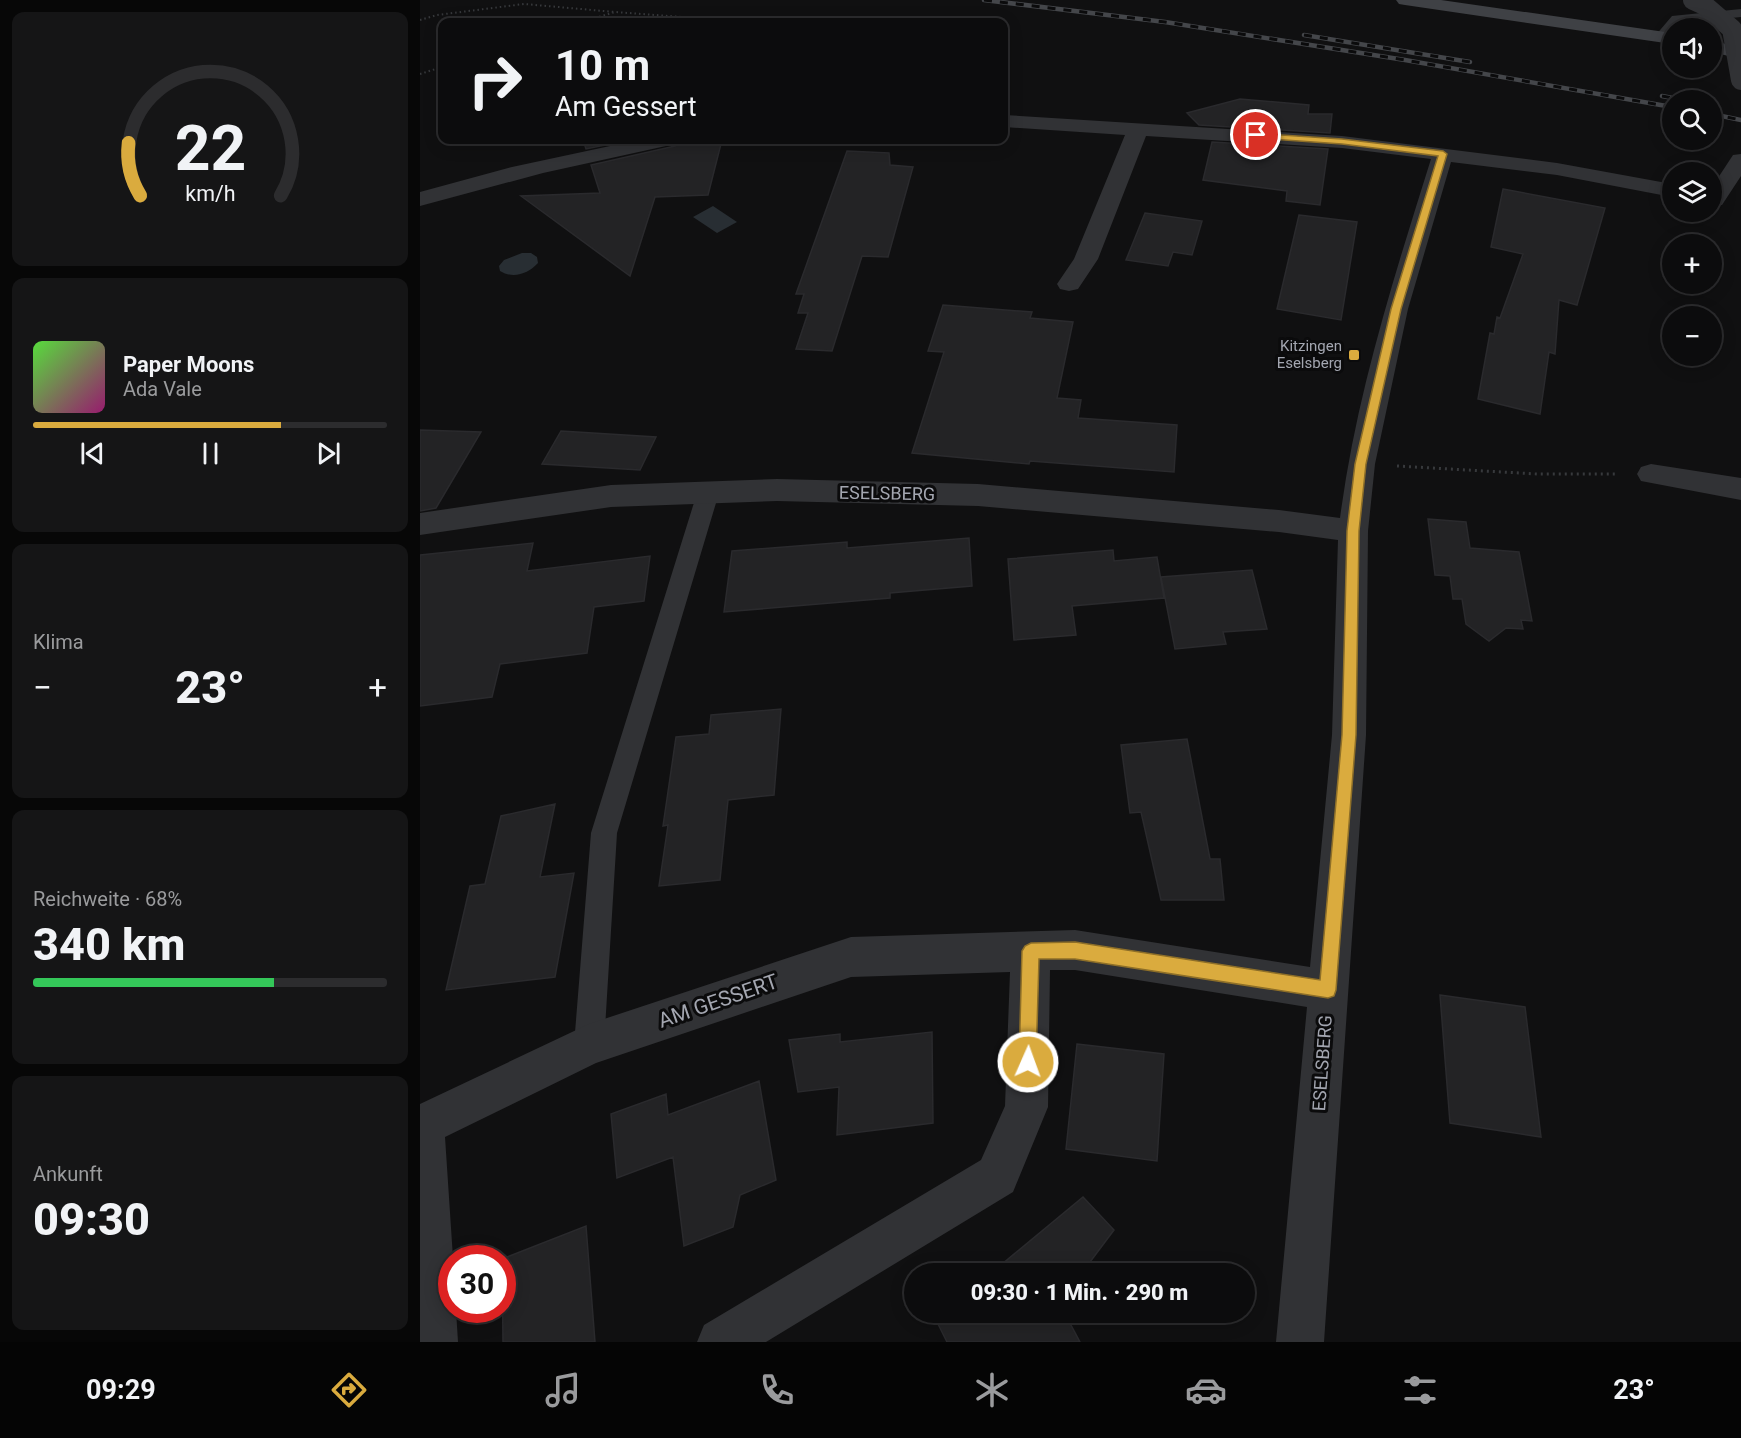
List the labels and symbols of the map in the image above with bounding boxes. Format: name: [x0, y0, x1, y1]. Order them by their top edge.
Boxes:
pin: [1230, 109, 1281, 160]
place label: Kitzingen Eselsberg: [1277, 337, 1342, 372]
marker: Kitzingen Eselsberg: [1347, 348, 1361, 362]
street label: ESELSBERG: [839, 482, 935, 504]
street label: AM GESSERT: [655, 969, 781, 1033]
street label: ESELSBERG: [1308, 1014, 1336, 1112]
position arrow: [996, 1030, 1060, 1094]
speed limit sign: 30: [438, 1245, 516, 1323]

